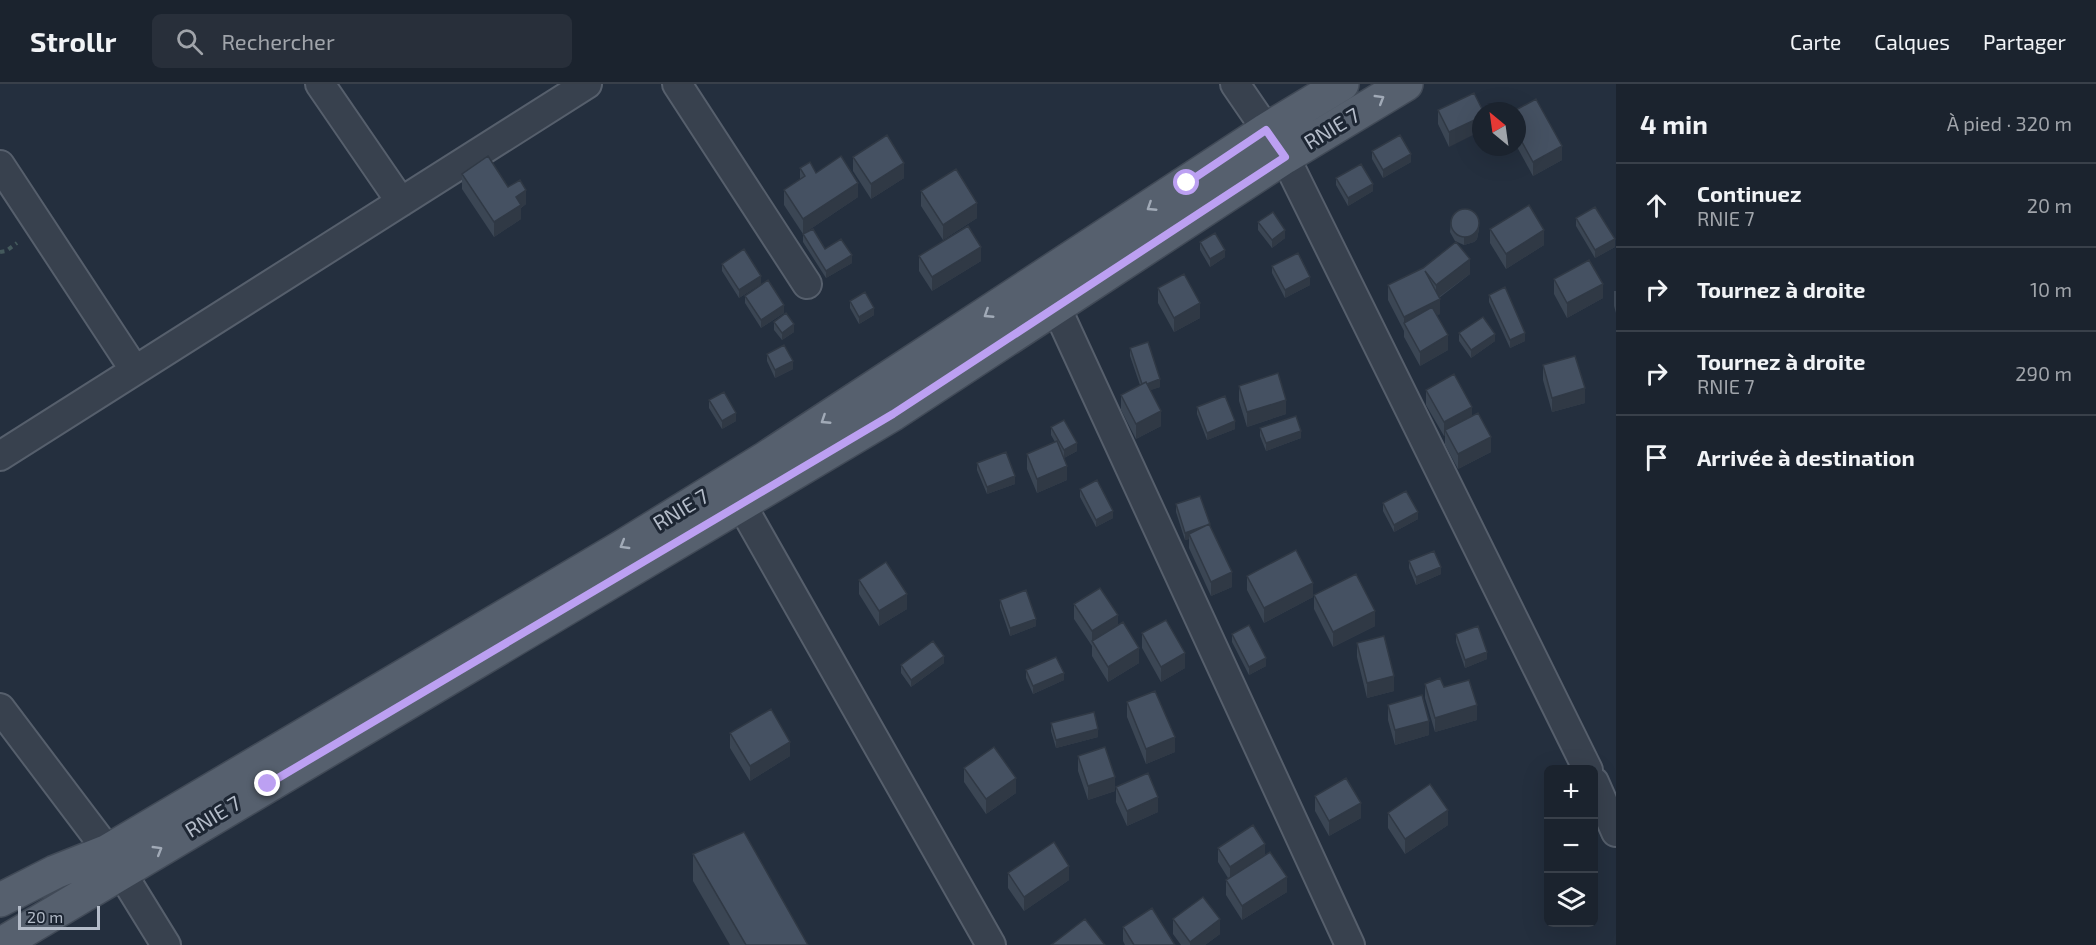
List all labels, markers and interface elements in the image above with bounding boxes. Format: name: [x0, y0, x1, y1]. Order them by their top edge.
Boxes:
search box: [152, 14, 572, 68]
text: Strollr: [30, 24, 116, 58]
icon: search: [173, 25, 206, 58]
text: Rechercher: [221, 28, 335, 54]
text: Carte: [1790, 29, 1841, 54]
text: Calques: [1874, 29, 1950, 54]
text: Partager: [1983, 29, 2066, 54]
one-way arrow: [1374, 95, 1384, 107]
street label: RNIE 7: [1299, 101, 1364, 154]
north arrow: [1472, 102, 1526, 156]
text: 4 min: [1640, 108, 1708, 139]
text: À pied · 320 m: [1947, 111, 2072, 135]
route start: [1173, 169, 1199, 195]
text: Continuez: [1697, 180, 1801, 206]
icon: ahead: [1640, 189, 1673, 222]
text: 20 m: [2027, 193, 2072, 217]
one-way arrow: [1147, 200, 1158, 211]
text: RNIE 7: [1697, 206, 1755, 230]
icon: right: [1640, 273, 1673, 306]
text: Tournez à droite: [1697, 276, 1866, 302]
text: 10 m: [2030, 277, 2072, 301]
one-way arrow: [984, 306, 994, 318]
text: Tournez à droite: [1697, 348, 1866, 374]
icon: right: [1640, 357, 1673, 390]
text: 290 m: [2015, 361, 2072, 385]
text: RNIE 7: [1697, 374, 1755, 398]
one-way arrow: [821, 413, 832, 424]
icon: arrive: [1640, 441, 1673, 474]
text: Arrivée à destination: [1697, 444, 1915, 470]
street label: RNIE 7: [648, 482, 713, 535]
one-way arrow: [620, 538, 630, 550]
map controls: [1544, 765, 1598, 927]
button: +: [1544, 765, 1598, 819]
route end: [254, 770, 280, 796]
street label: RNIE 7: [180, 789, 245, 842]
button: −: [1544, 819, 1598, 873]
one-way arrow: [152, 846, 162, 857]
button: layers: [1544, 873, 1598, 927]
scale bar: [18, 903, 100, 930]
text: 20 m: [27, 907, 63, 926]

